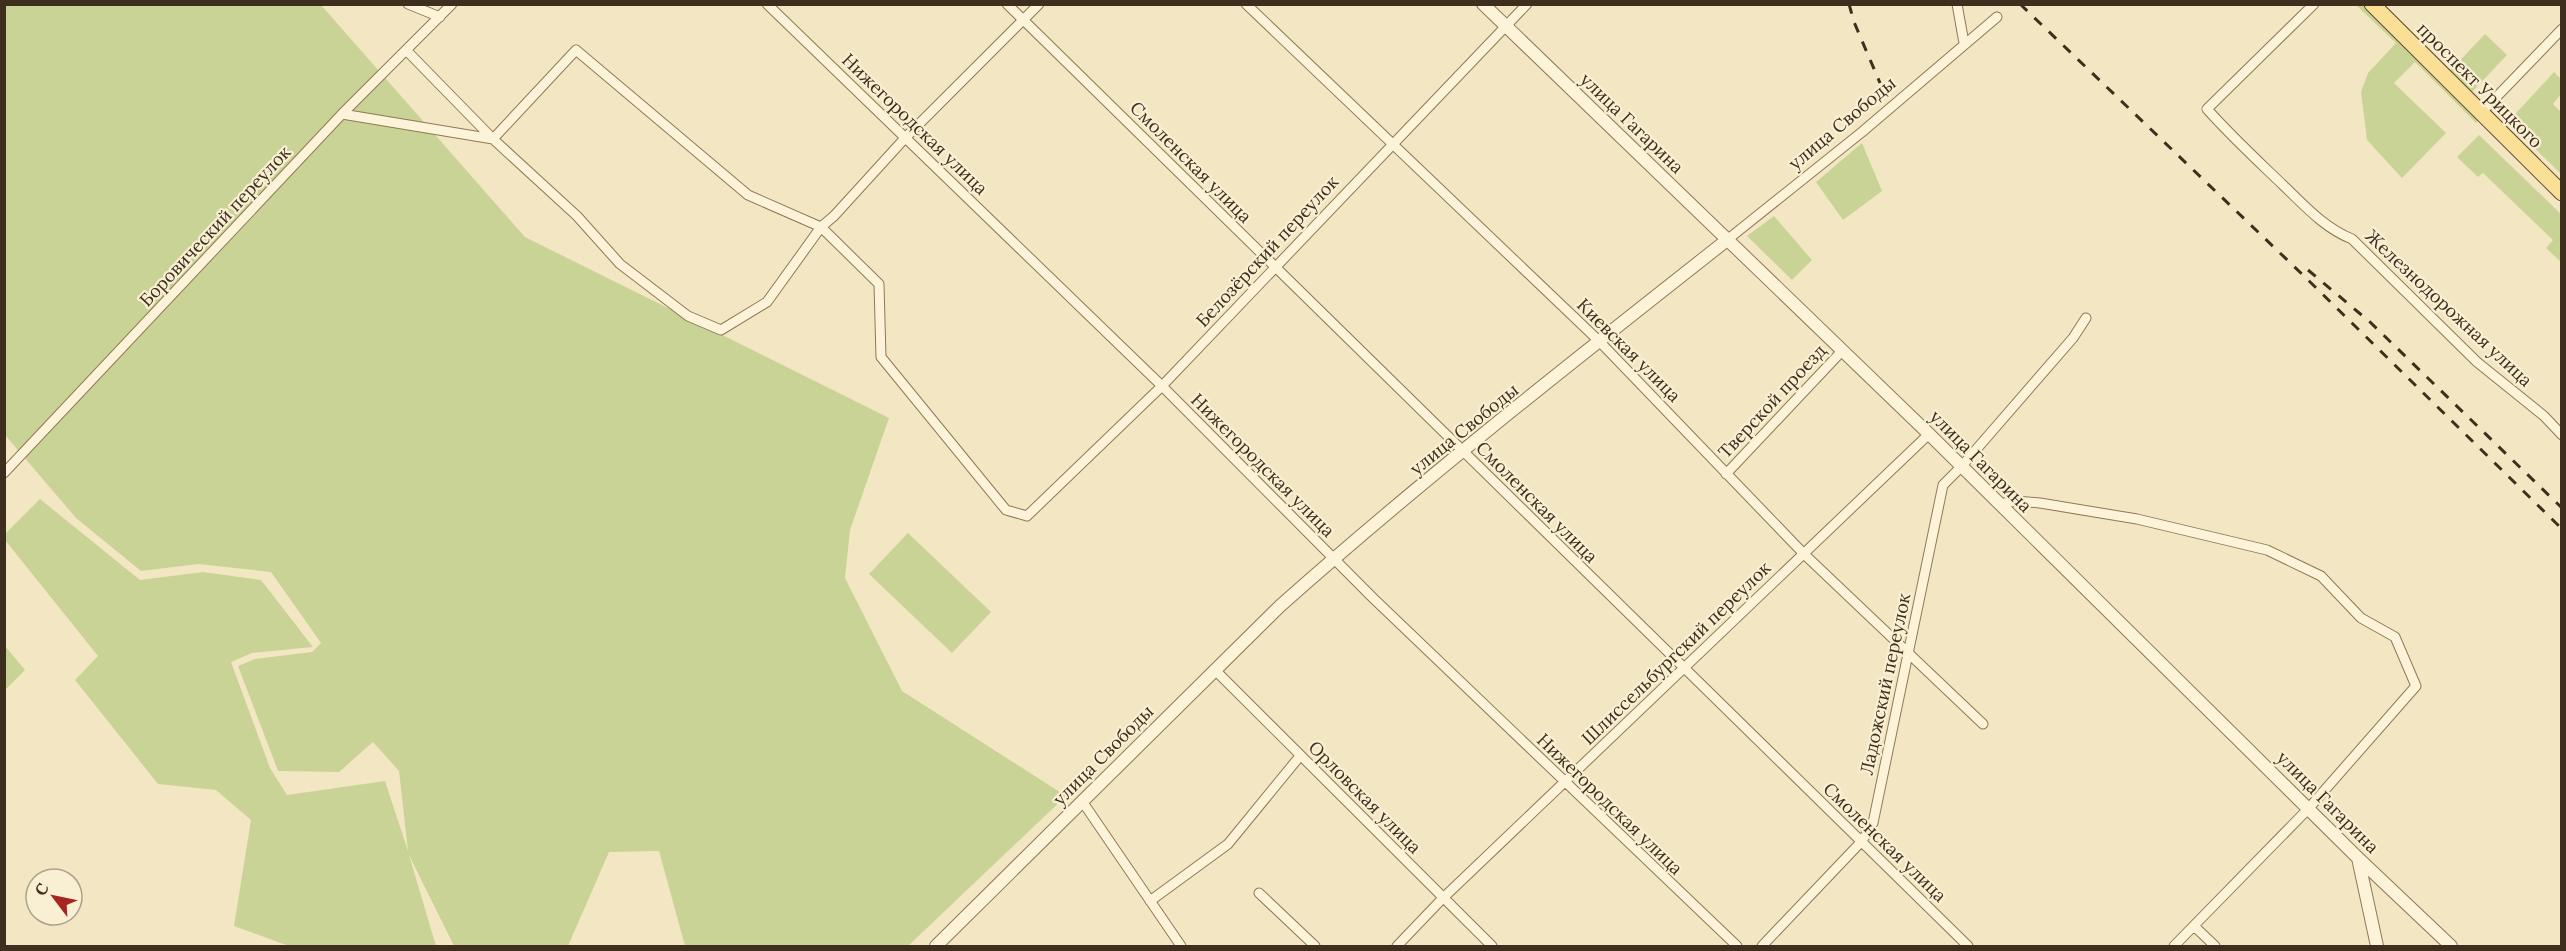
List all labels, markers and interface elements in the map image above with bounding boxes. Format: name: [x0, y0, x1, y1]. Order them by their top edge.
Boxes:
street label: проспект Урицкого: [2412, 17, 2548, 153]
street label: Нижегородская улица: [837, 48, 993, 200]
street label: улица Гагарина: [1575, 68, 1689, 178]
street label: улица Свободы: [1784, 71, 1900, 175]
street label: Смоленская улица: [1125, 96, 1257, 228]
street label: Боровический переулок: [134, 141, 296, 311]
street label: Белозёрский переулок: [1191, 170, 1344, 332]
street label: Железнодорожная улица: [2361, 224, 2537, 392]
street label: Киевская улица: [1572, 293, 1686, 407]
street label: Тверской проезд: [1713, 339, 1831, 463]
street label: улица Свободы: [1405, 378, 1523, 480]
street label: Нижегородская улица: [1186, 388, 1340, 542]
street label: улица Гагарина: [1925, 405, 2037, 517]
street label: Смоленская улица: [1471, 436, 1603, 568]
street label: Шлиссельбургский переулок: [1576, 556, 1776, 750]
street label: Ладожский переулок: [1855, 591, 1916, 777]
street label: улица Свободы: [1048, 700, 1158, 810]
street label: Нижегородская улица: [1532, 728, 1688, 880]
street label: Орловская улица: [1304, 736, 1426, 858]
street label: улица Гагарина: [2272, 746, 2384, 858]
street label: Смоленская улица: [1818, 777, 1952, 907]
north arrow: [24, 867, 84, 927]
text: С: [30, 879, 53, 899]

